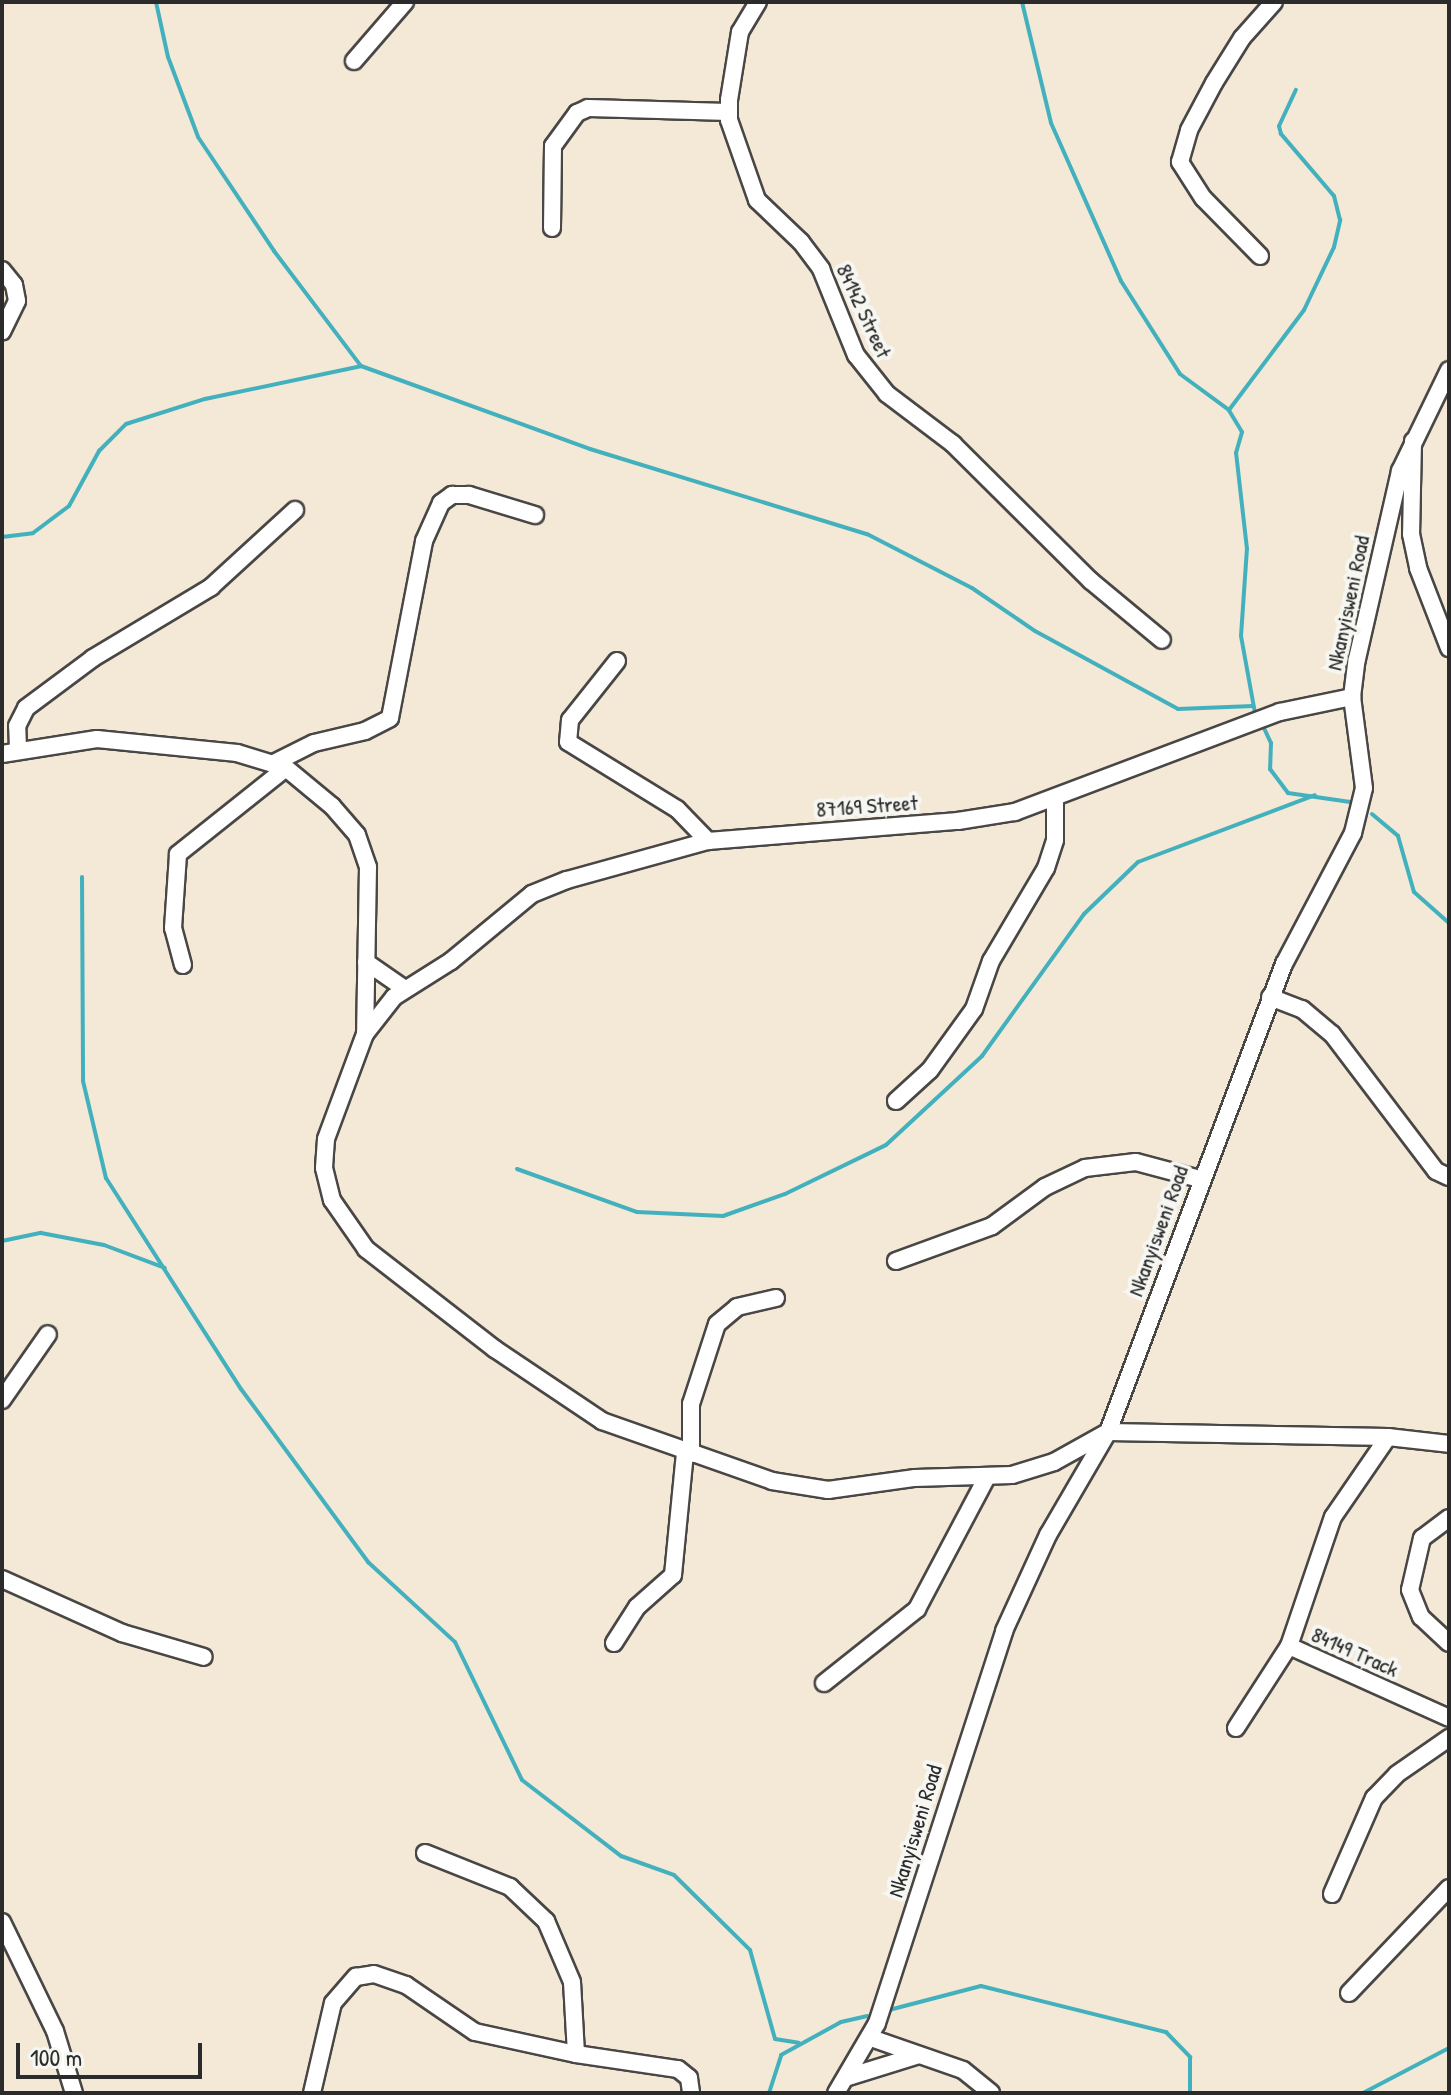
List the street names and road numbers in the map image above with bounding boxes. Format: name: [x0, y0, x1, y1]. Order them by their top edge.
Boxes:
street label: 84142 Street: [831, 260, 897, 362]
street label: Nkanyisweni Road: [1321, 533, 1375, 673]
street label: 87169 Street: [815, 789, 919, 823]
street label: Nkanyisweni Road: [1122, 1162, 1194, 1300]
street label: 84149 Track: [1308, 1621, 1402, 1683]
street label: Nkanyisweni Road: [882, 1762, 948, 1900]

